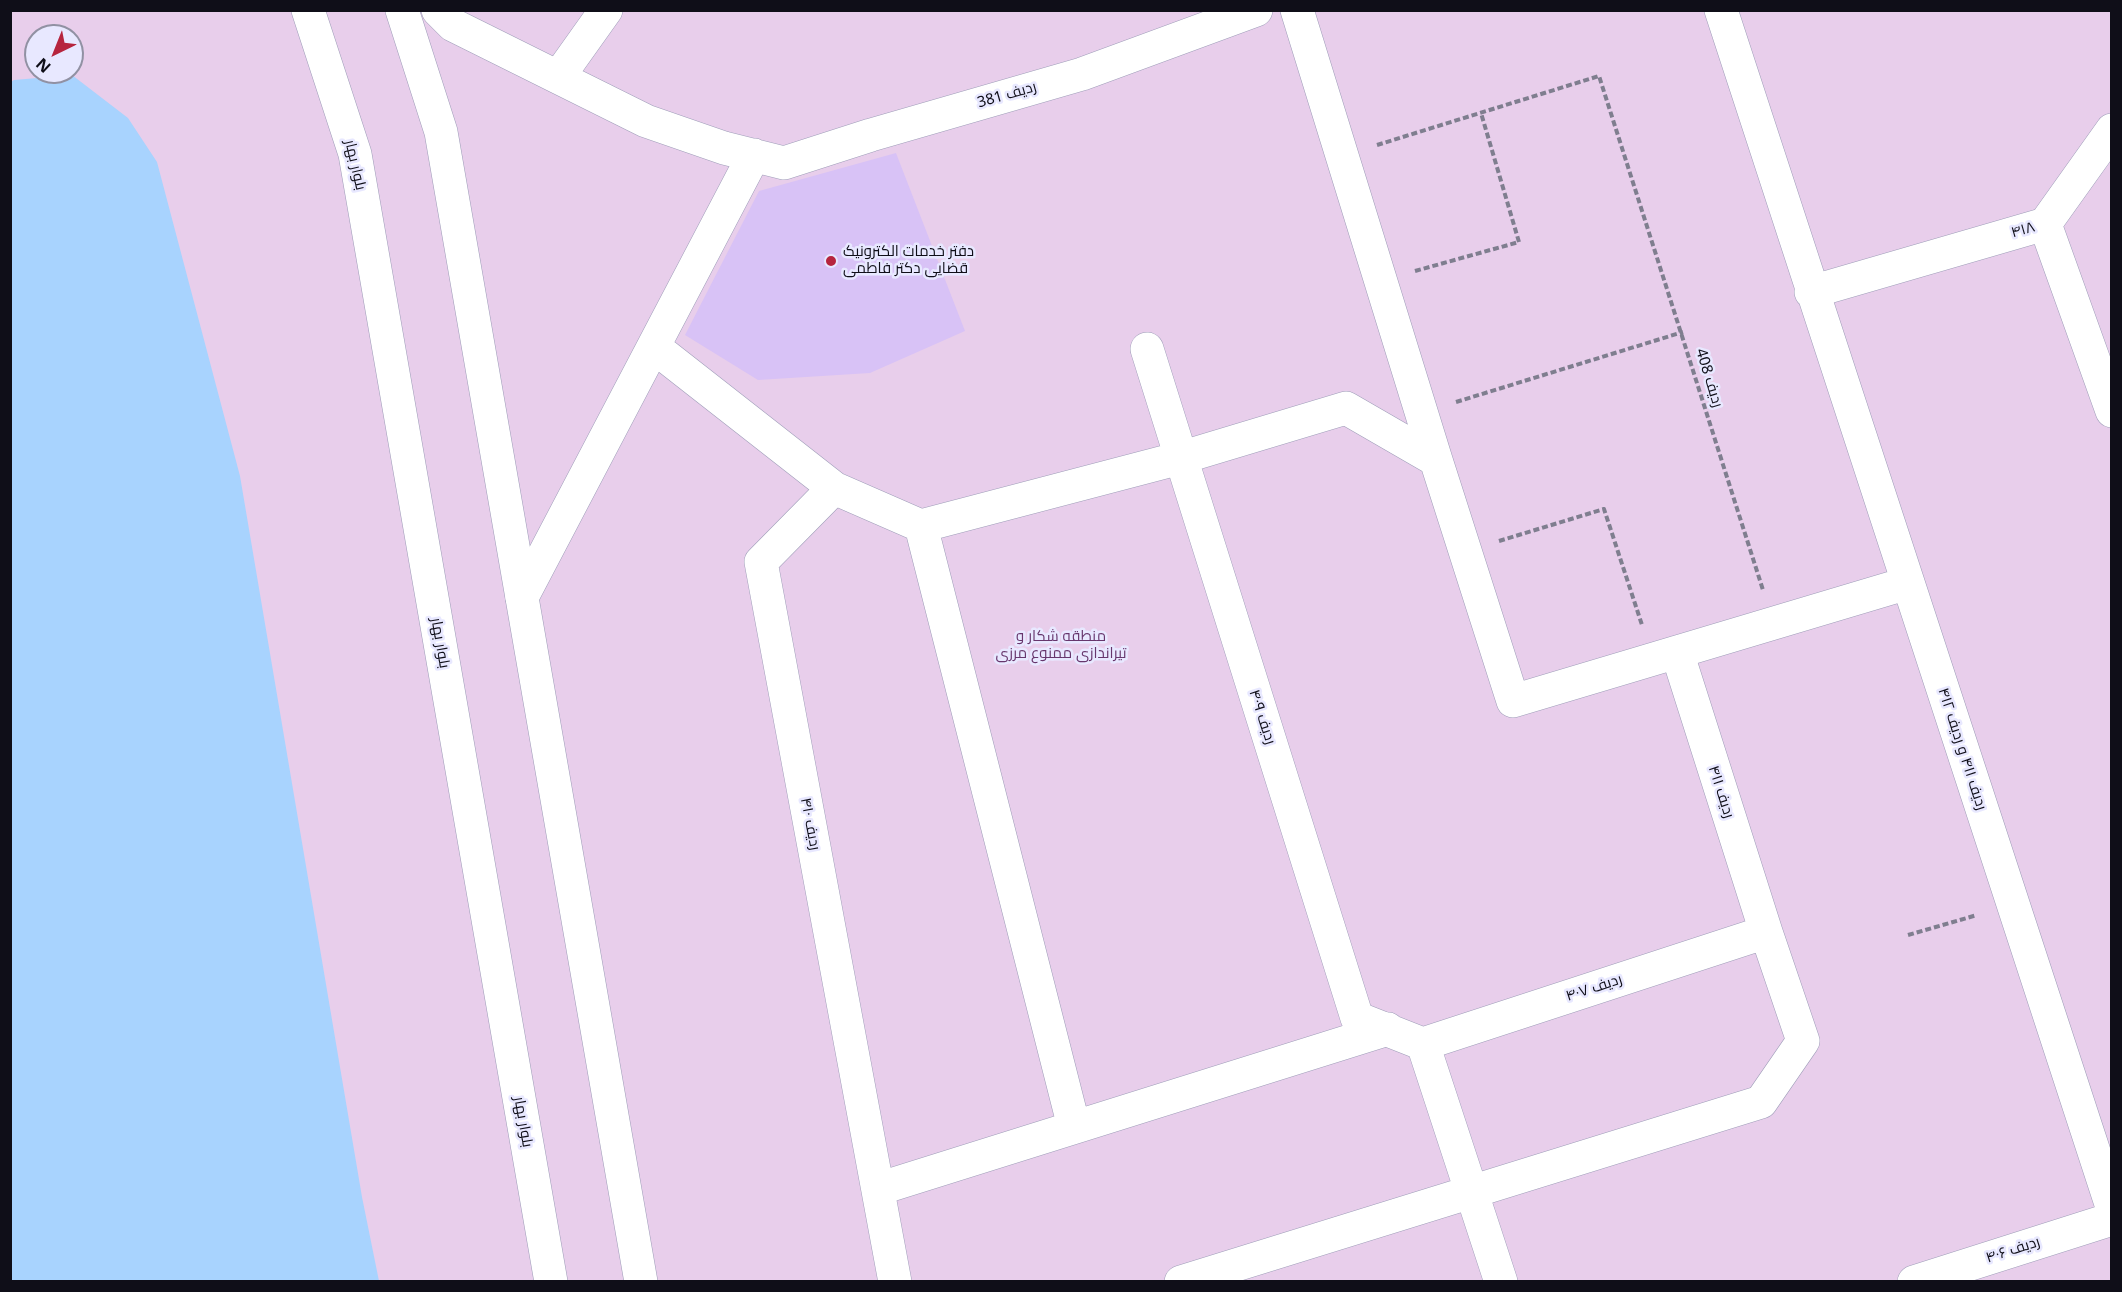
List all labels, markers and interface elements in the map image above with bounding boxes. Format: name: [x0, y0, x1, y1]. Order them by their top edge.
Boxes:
north arrow: [24, 24, 84, 84]
text: N: [31, 53, 55, 78]
street label: ردیف 381: [975, 78, 1039, 112]
street label: بلوار بهار: [340, 138, 370, 192]
street label: ۴۱۸: [2009, 218, 2037, 242]
place label: دفتر خدمات الکترونیک قضایی دکتر فاطمی: [843, 243, 974, 278]
marker: دفتر خدمات الکترونیک قضایی دکتر فاطمی: [824, 254, 838, 268]
street label: ردیف 408: [1692, 346, 1726, 410]
street label: بلوار بهار: [427, 616, 453, 670]
park label: منطقه شکار و تیراندازی ممنوع مرزی: [996, 628, 1126, 663]
street label: ردیف ۴۱۱ و ردیف ۴۱۲: [1934, 686, 1990, 812]
street label: ردیف ۴۰۹: [1245, 687, 1279, 747]
street label: ردیف ۴۱۱: [1704, 763, 1738, 821]
street label: ردیف ۴۱۰: [796, 796, 824, 852]
street label: ردیف ۴۰۷: [1564, 970, 1624, 1006]
street label: بلوار بهار: [510, 1095, 536, 1149]
street label: ردیف ۴۰۶: [1984, 1233, 2042, 1267]

